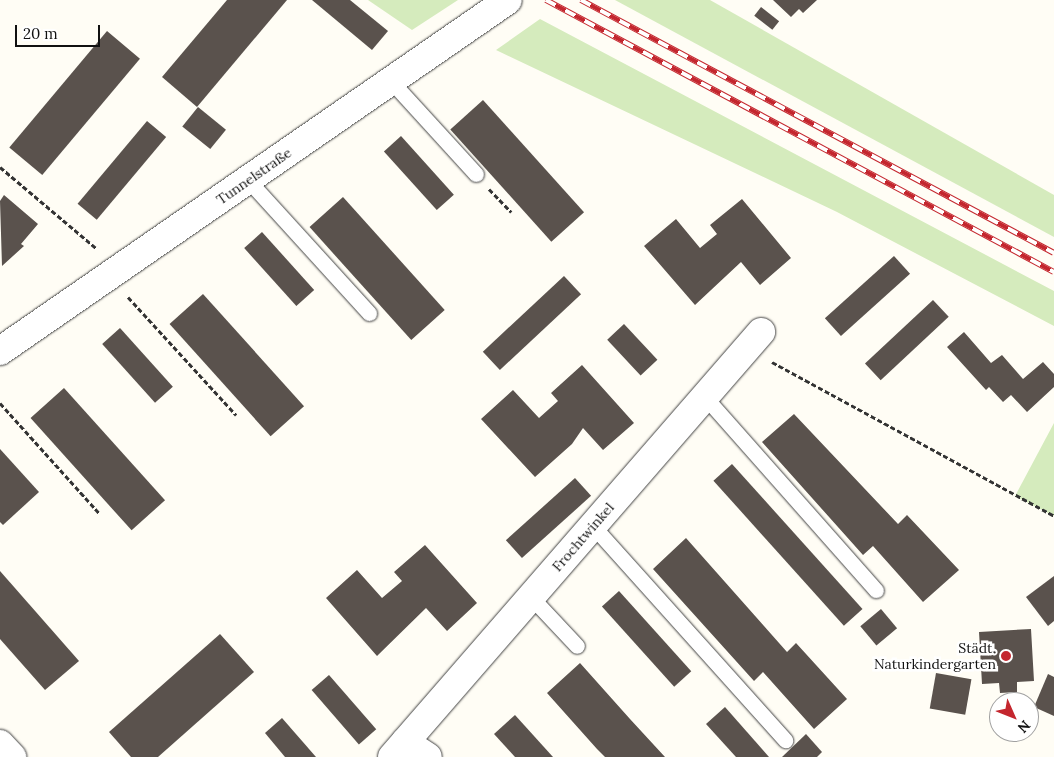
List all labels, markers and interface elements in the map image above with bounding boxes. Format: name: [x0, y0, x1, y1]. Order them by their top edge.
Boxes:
scale bar: [18, 15, 102, 47]
text: 20 m: [23, 24, 58, 43]
street label: Tunnelstraße: [213, 144, 295, 208]
street label: Frochtwinkel: [549, 499, 617, 575]
place label: Städt. Naturkindergarten: [874, 640, 996, 672]
marker: Städt. Naturkindergarten: [1000, 650, 1012, 662]
north arrow: [989, 692, 1039, 742]
text: N: [1014, 717, 1034, 737]

